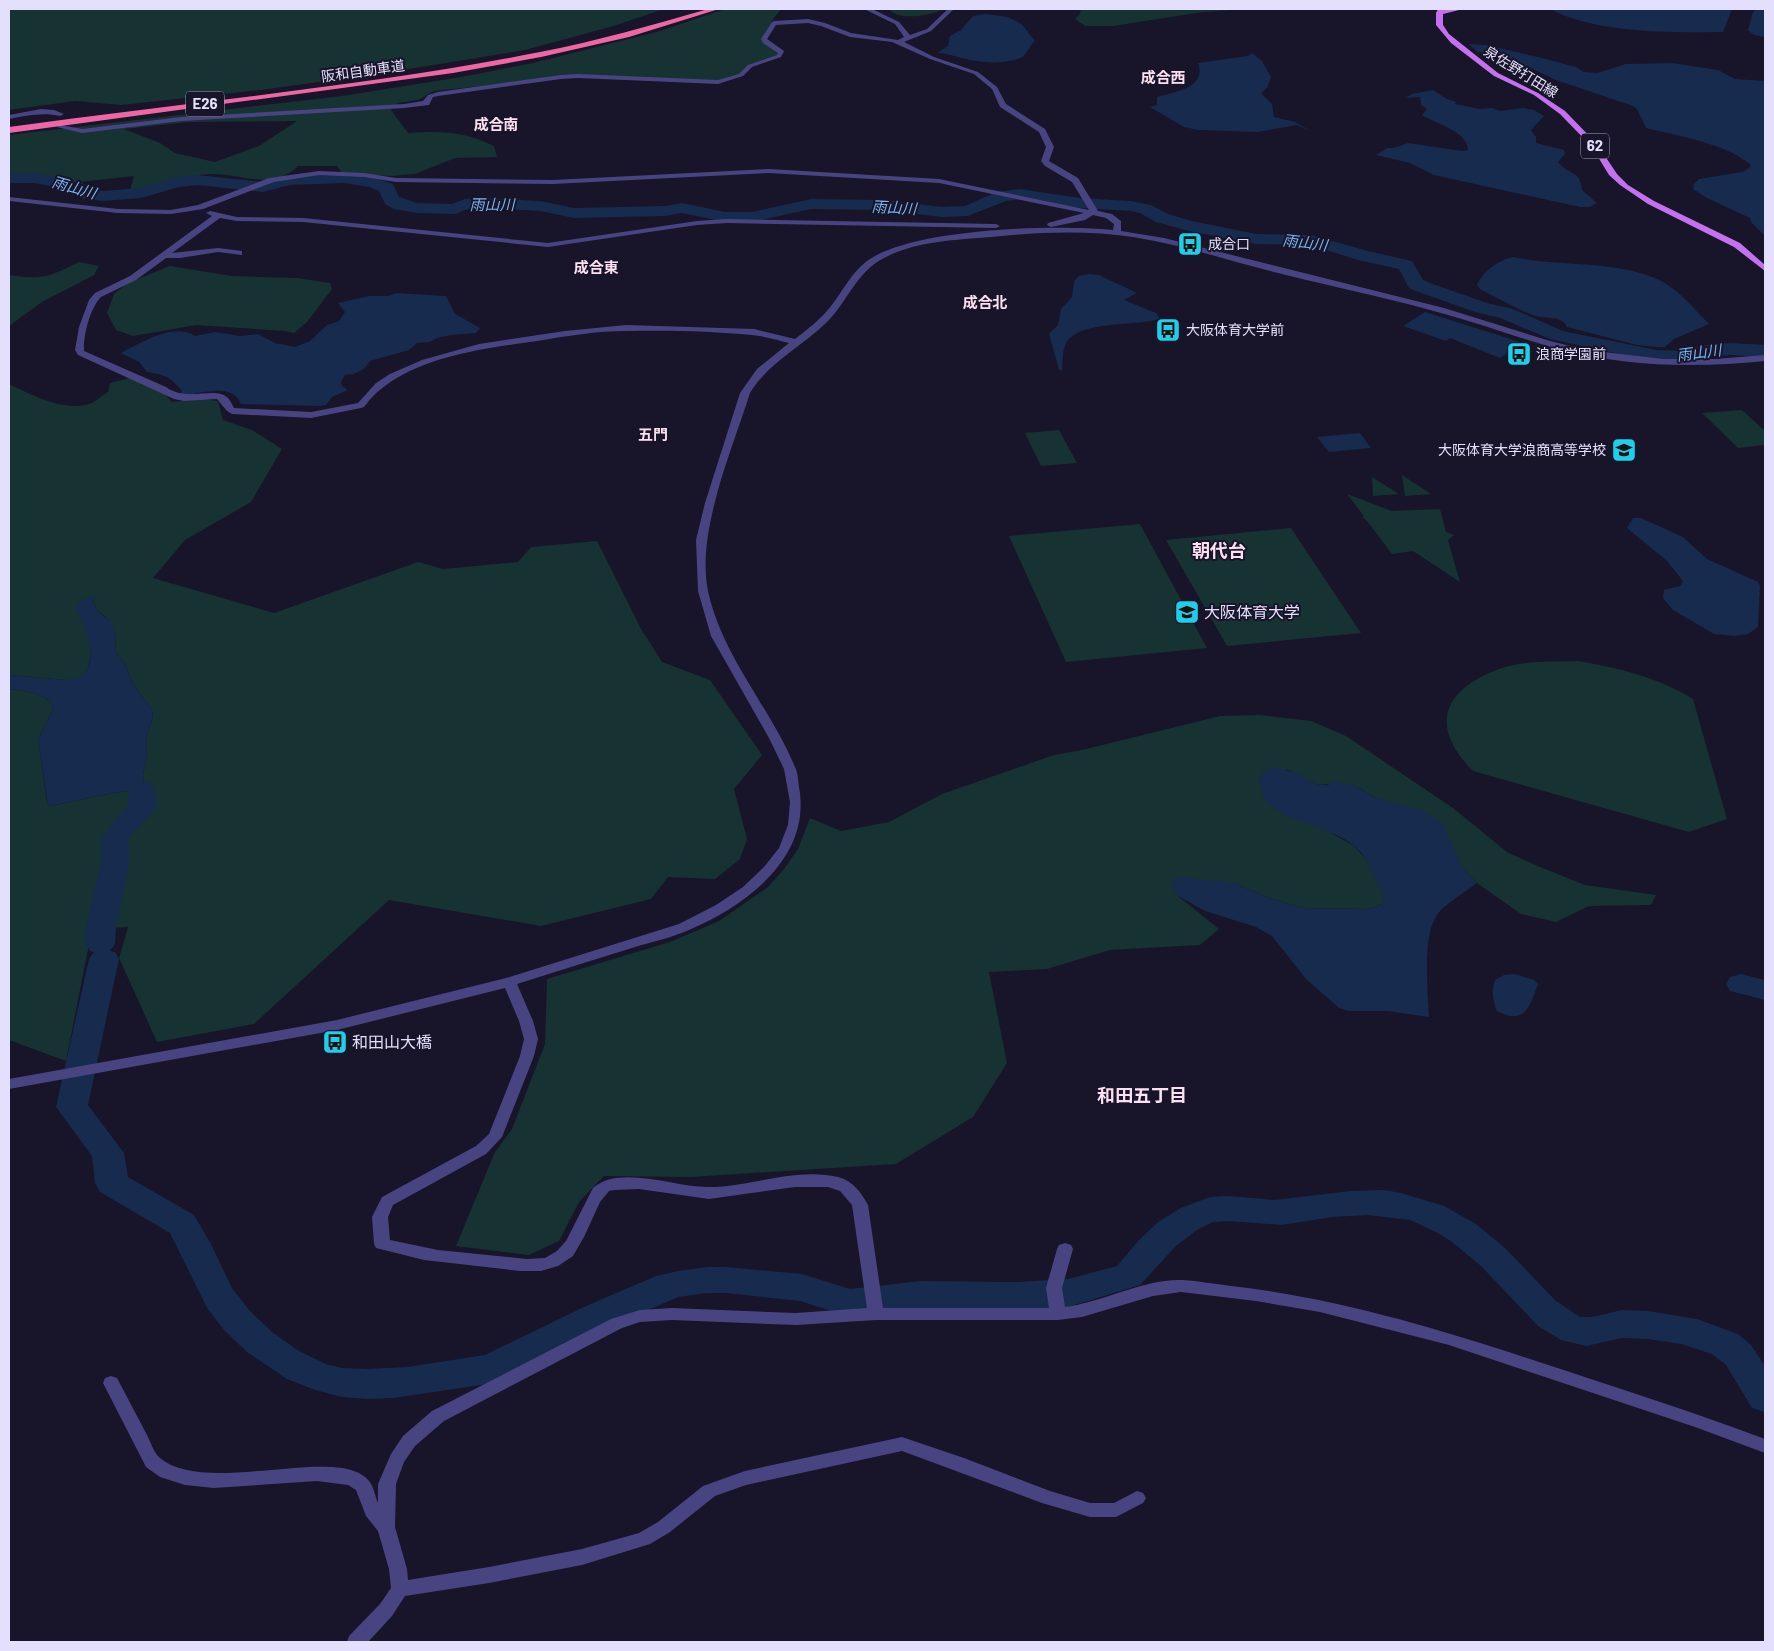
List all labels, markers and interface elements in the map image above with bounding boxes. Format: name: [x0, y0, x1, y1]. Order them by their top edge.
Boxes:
street label: 泉佐野打田線: [1481, 42, 1561, 101]
street label: 阪和自動車道: [320, 56, 406, 85]
district label: 成合西: [1140, 68, 1186, 86]
road number: E26: [186, 92, 224, 116]
district label: 成合南: [473, 115, 519, 133]
road number: 62: [1581, 134, 1609, 158]
water label: 雨山川: [50, 172, 100, 202]
water label: 雨山川: [469, 195, 516, 213]
water label: 雨山川: [871, 197, 919, 217]
water label: 雨山川: [1282, 230, 1331, 254]
bus stop icon: 成合口: [1177, 231, 1203, 257]
place label: 成合口: [1208, 235, 1250, 252]
district label: 成合東: [573, 258, 619, 276]
district label: 成合北: [962, 293, 1008, 311]
bus stop icon: 大阪体育大学前: [1155, 317, 1181, 343]
place label: 大阪体育大学前: [1186, 321, 1284, 338]
water label: 雨山川: [1675, 340, 1724, 364]
bus stop icon: 浪商学園前: [1506, 341, 1532, 367]
place label: 浪商学園前: [1536, 345, 1606, 362]
district label: 五門: [638, 425, 668, 443]
school or university icon: 大阪体育大学浪商高等学校: [1611, 437, 1637, 463]
place label: 大阪体育大学浪商高等学校: [1438, 441, 1606, 458]
district label: 朝代台: [1192, 539, 1246, 561]
school or university icon: 大阪体育大学: [1174, 599, 1200, 625]
place label: 大阪体育大学: [1204, 602, 1300, 621]
bus stop icon: 和田山大橋: [322, 1029, 348, 1055]
place label: 和田山大橋: [352, 1032, 432, 1051]
district label: 和田五丁目: [1097, 1084, 1187, 1106]

